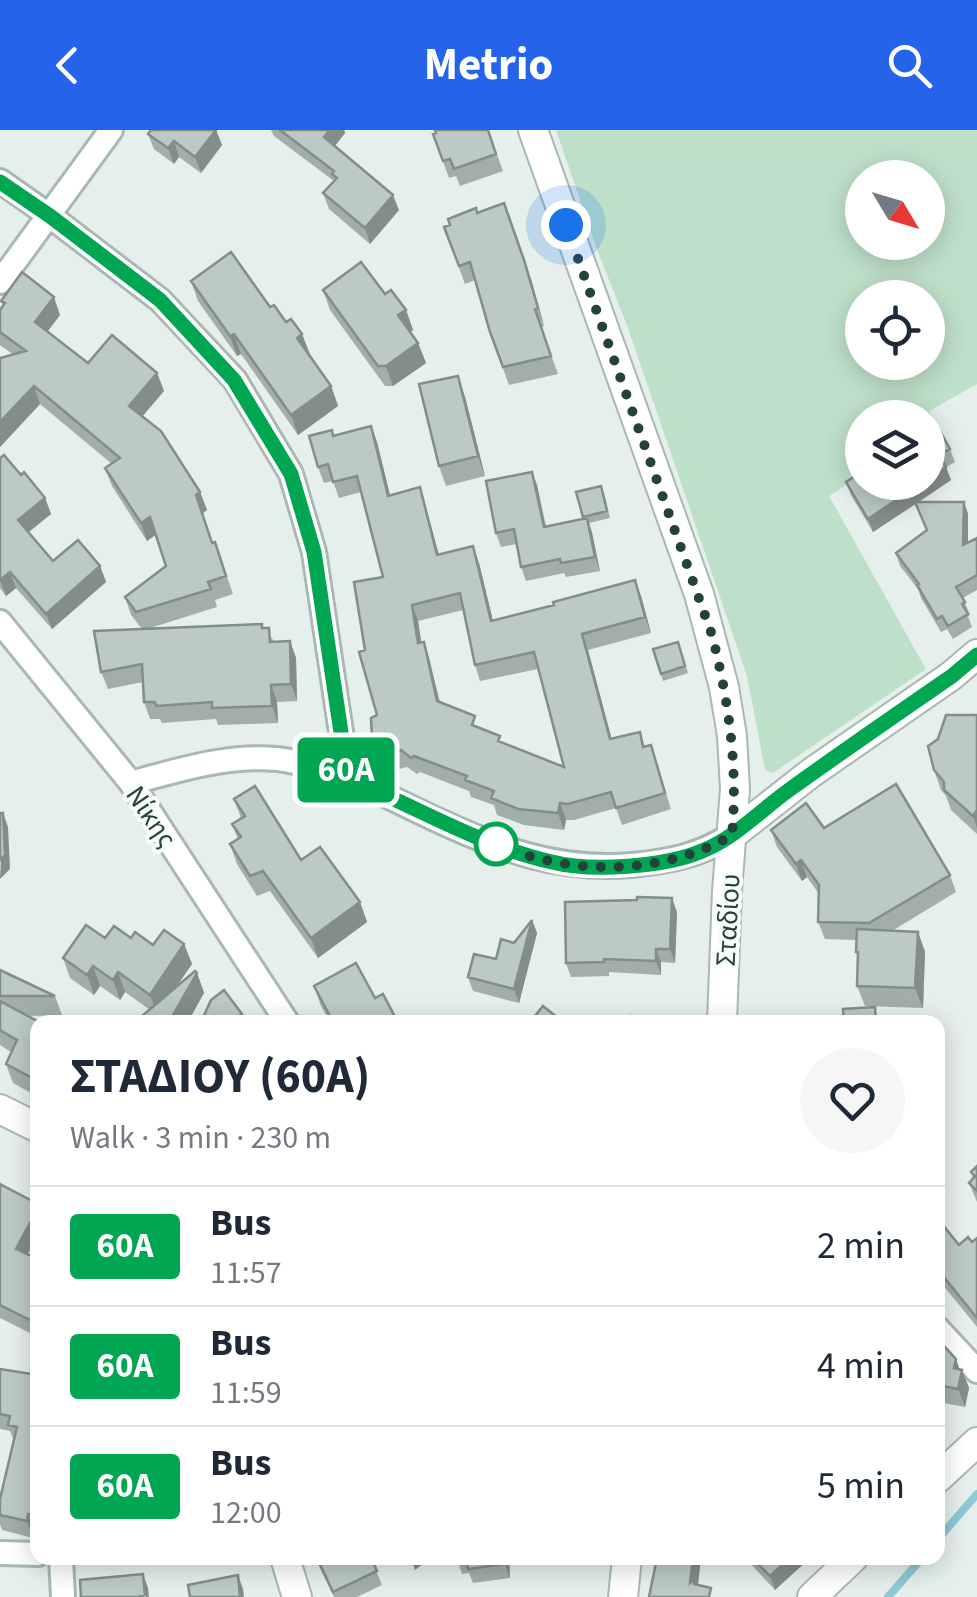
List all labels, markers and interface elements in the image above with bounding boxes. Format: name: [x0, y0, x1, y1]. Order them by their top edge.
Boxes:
text: Metrio: [424, 33, 553, 97]
icon: back: [40, 38, 95, 93]
icon: search: [882, 38, 937, 93]
north arrow: [845, 160, 945, 260]
map controls: [845, 160, 945, 500]
your location: [541, 200, 591, 250]
button: locate: [845, 280, 945, 380]
button: layers: [845, 400, 945, 500]
line badge: 60Α: [288, 738, 404, 802]
text: 60Α: [317, 745, 375, 795]
street label: Νίκης: [116, 778, 186, 855]
unlabelled marker: [475, 823, 517, 865]
street label: Σταδίου: [706, 873, 750, 967]
text: ΣΤΑΔΙΟΥ (60A): [70, 1043, 370, 1111]
button: heart: [800, 1048, 905, 1153]
text: Walk · 3 min · 230 m: [70, 1115, 331, 1161]
text: Bus: [210, 1196, 271, 1250]
text: 2 min: [817, 1219, 905, 1273]
text: 60Α: [96, 1221, 154, 1271]
text: 11:57: [210, 1250, 282, 1296]
text: Bus: [210, 1316, 271, 1370]
text: 4 min: [817, 1339, 905, 1393]
text: 60Α: [96, 1341, 154, 1391]
text: 11:59: [210, 1370, 282, 1416]
text: Bus: [210, 1436, 271, 1490]
text: 5 min: [817, 1459, 905, 1513]
text: 60Α: [96, 1461, 154, 1511]
text: 12:00: [210, 1490, 282, 1536]

